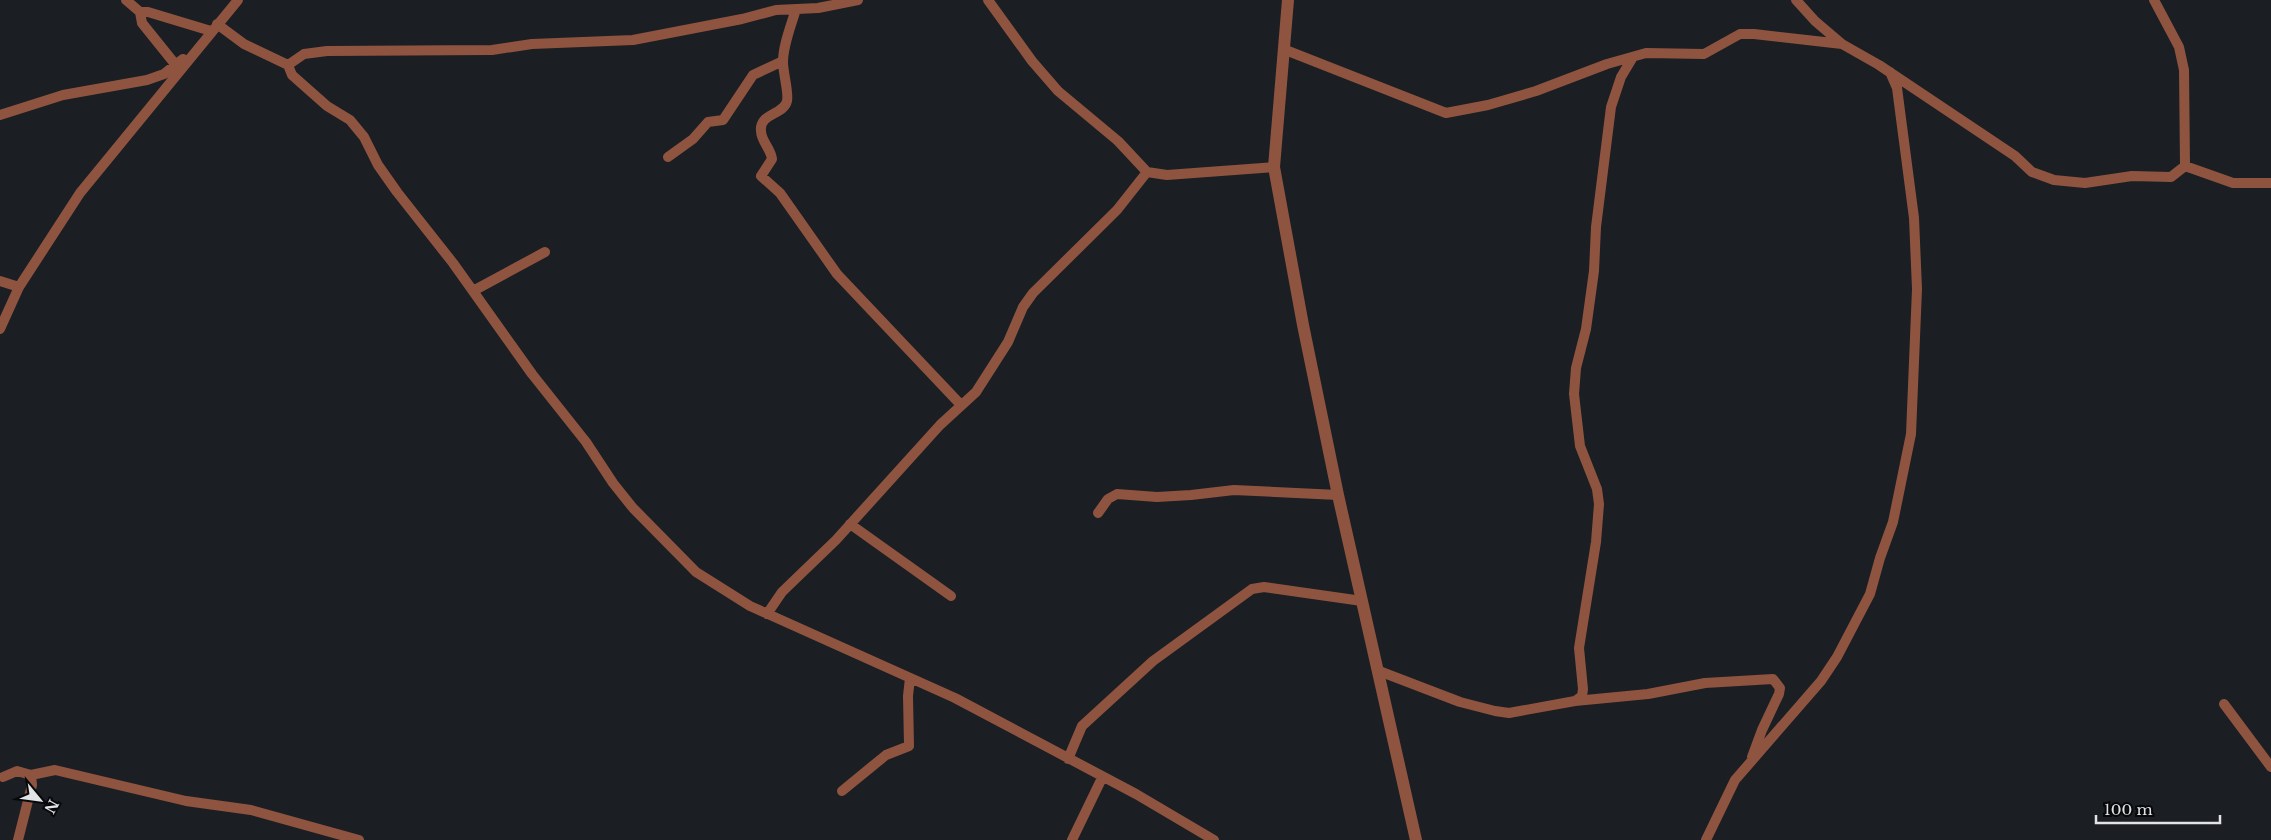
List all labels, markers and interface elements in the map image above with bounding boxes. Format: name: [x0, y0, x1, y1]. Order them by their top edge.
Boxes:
north arrow: [15, 775, 65, 825]
scale bar: [2096, 792, 2220, 824]
text: N: [40, 796, 62, 816]
text: 100 m: [2104, 800, 2153, 819]

